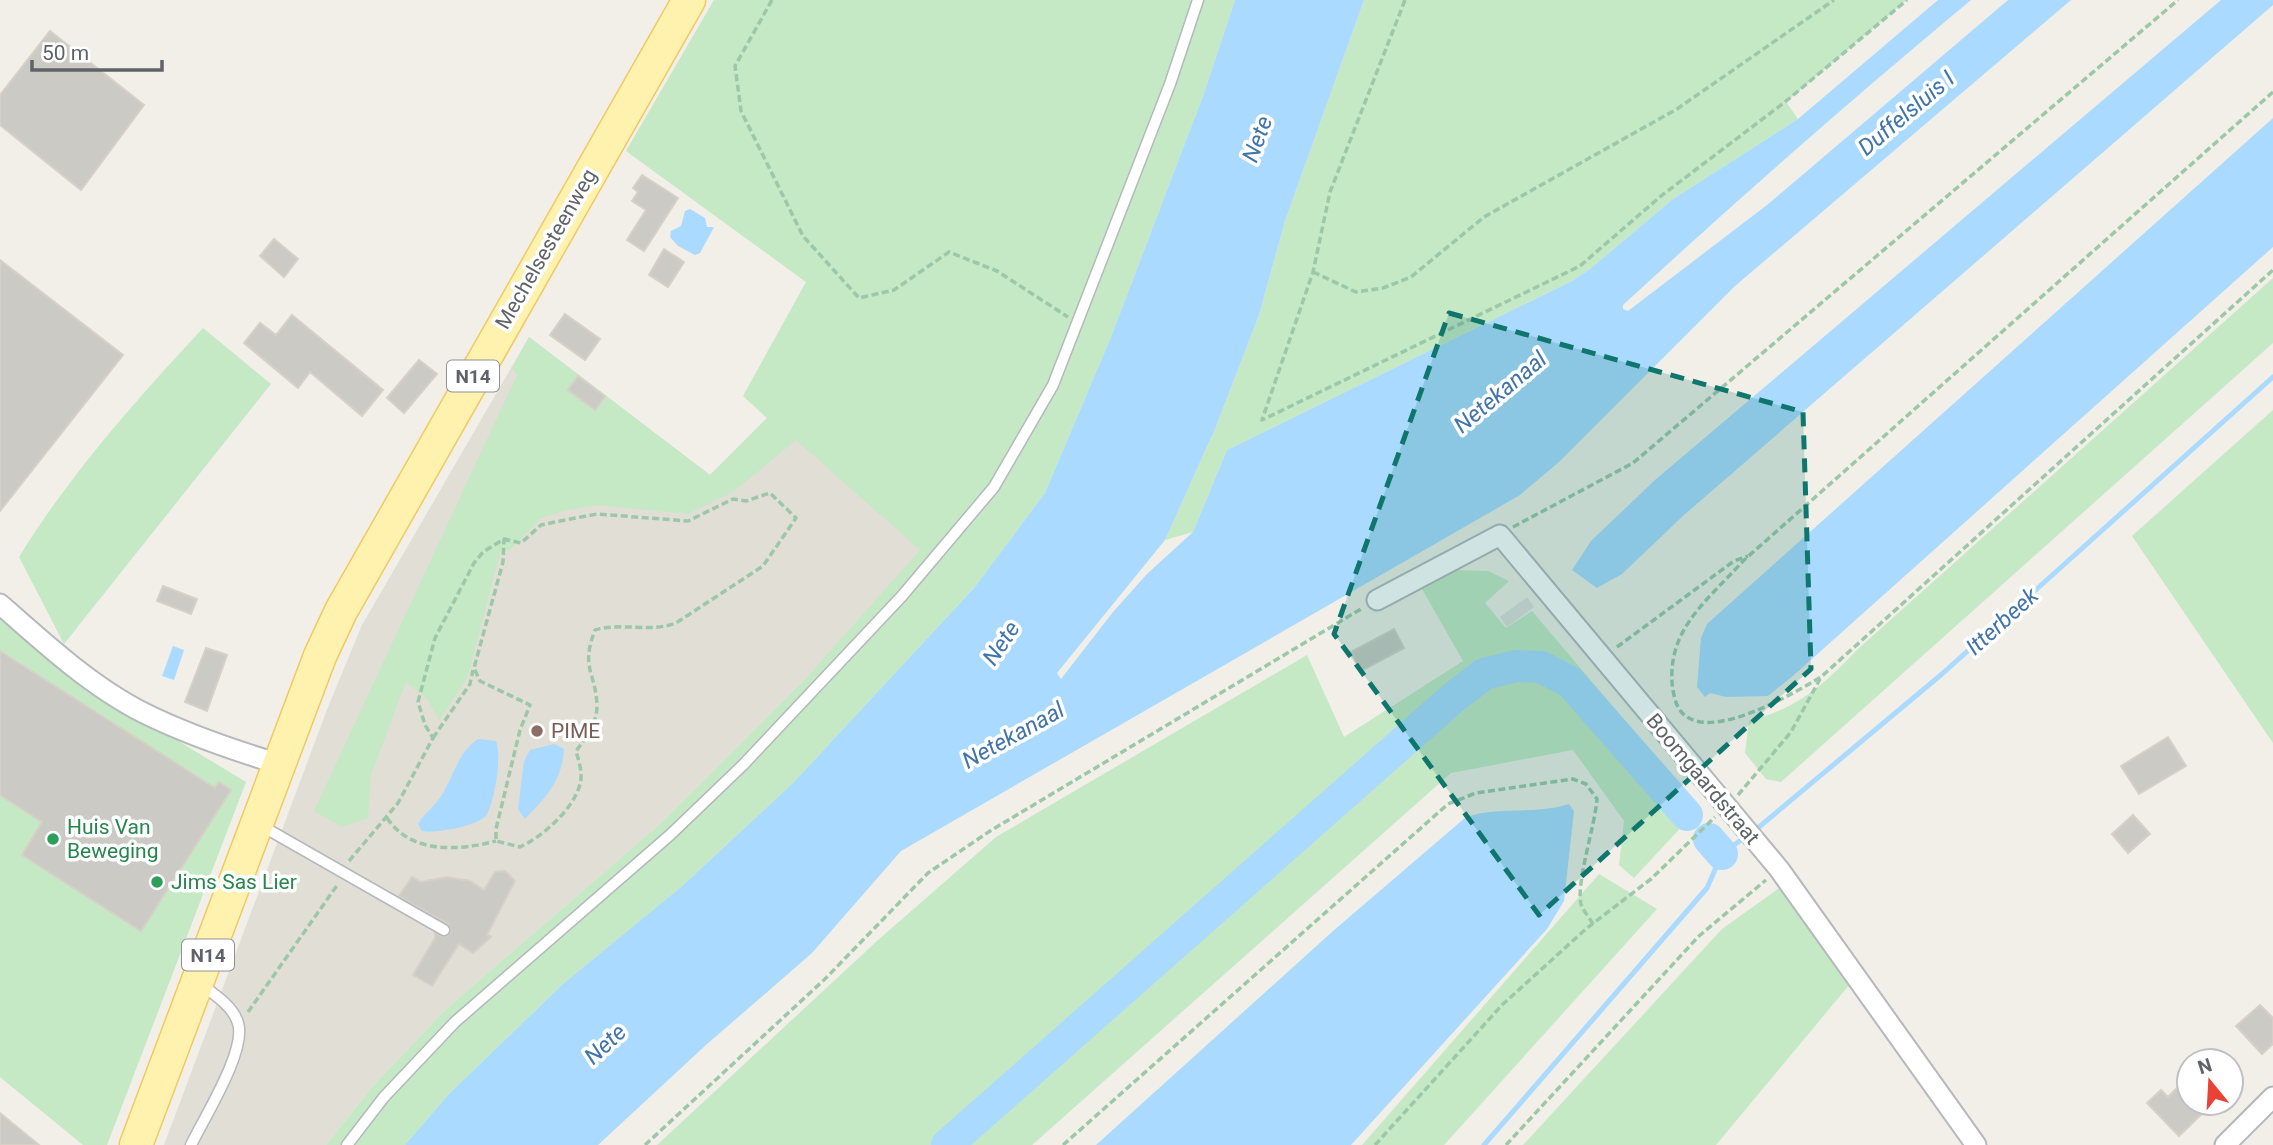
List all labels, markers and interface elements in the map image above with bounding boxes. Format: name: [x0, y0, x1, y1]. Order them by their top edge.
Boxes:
scale bar: [32, 28, 161, 72]
text: 50 m: [42, 41, 89, 65]
water label: Duffelsluis I: [1853, 65, 1960, 161]
water label: Nete: [1237, 112, 1278, 166]
street label: Mechelsesteenweg: [490, 165, 602, 333]
water label: Netekanaal: [1449, 346, 1552, 439]
road number: N14: [447, 360, 499, 392]
water label: Itterbeek: [1961, 582, 2044, 661]
water label: Nete: [977, 616, 1026, 670]
water label: Netekanaal: [958, 696, 1069, 774]
street label: Boomgaardstraat: [1641, 709, 1765, 849]
place label: PIME: [551, 719, 600, 743]
marker: PIME: [529, 723, 545, 739]
place label: Huis Van Beweging: [67, 815, 158, 863]
marker: Huis Van Beweging: [45, 831, 61, 847]
place label: Jims Sas Lier: [171, 870, 297, 894]
marker: Jims Sas Lier: [149, 874, 165, 890]
road number: N14: [182, 939, 234, 970]
water label: Nete: [579, 1018, 632, 1070]
north arrow: [2175, 1047, 2245, 1117]
text: N: [2195, 1053, 2215, 1079]

